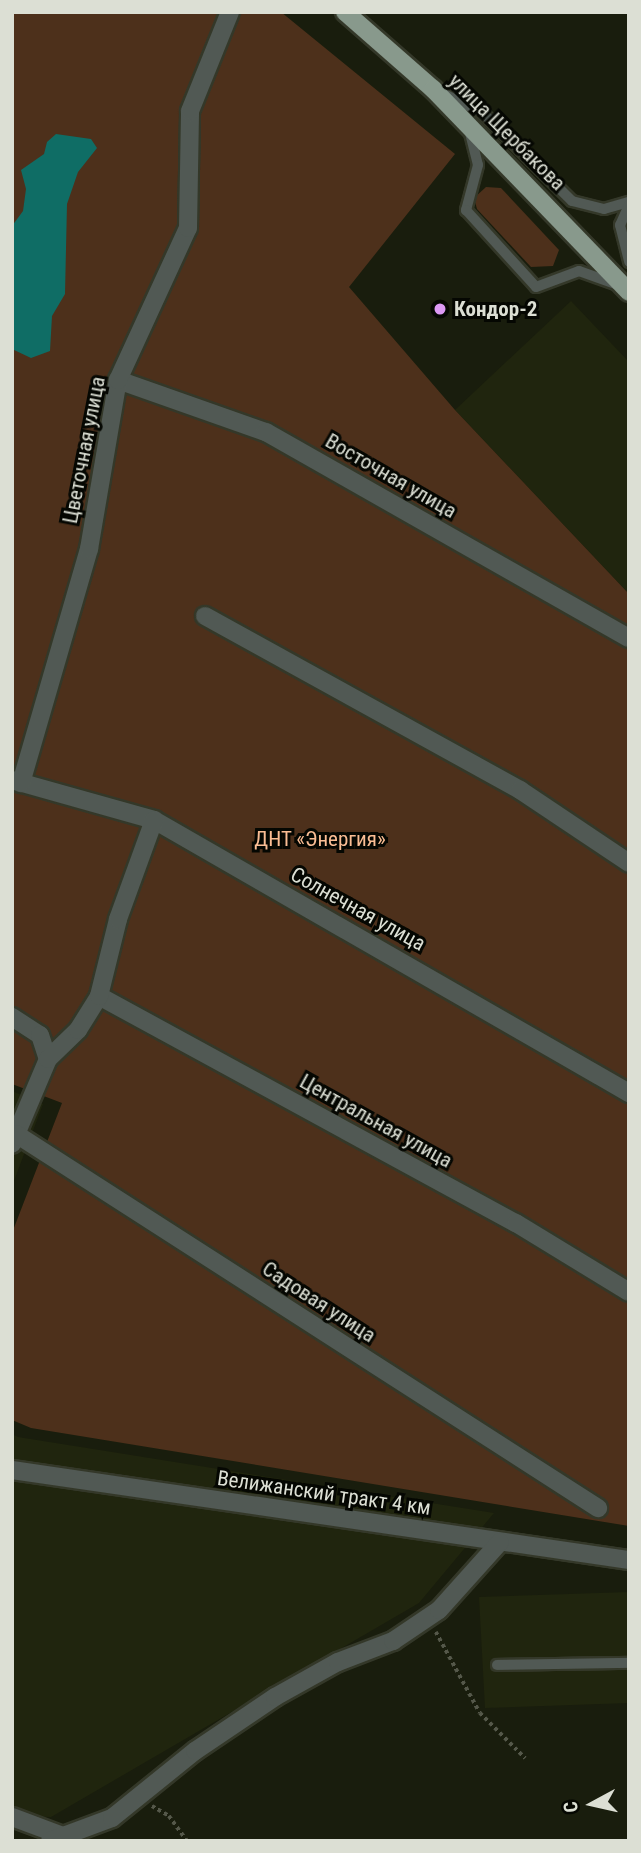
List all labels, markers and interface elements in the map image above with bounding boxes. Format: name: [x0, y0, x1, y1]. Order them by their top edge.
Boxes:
street label: улица Щербакова: [443, 68, 571, 196]
place label: Кондор-2: [454, 296, 537, 322]
marker: Кондор-2: [432, 301, 448, 317]
street label: Цветочная улица: [57, 374, 111, 526]
street label: Восточная улица: [321, 428, 461, 524]
park label: ДНТ «Энергия»: [254, 826, 386, 852]
street label: Солнечная улица: [286, 862, 430, 956]
street label: Центральная улица: [295, 1069, 457, 1173]
street label: Садовая улица: [258, 1256, 380, 1348]
street label: Велижанский тракт 4 км: [216, 1466, 432, 1520]
north arrow: [557, 1769, 627, 1839]
text: С: [559, 1800, 583, 1814]

